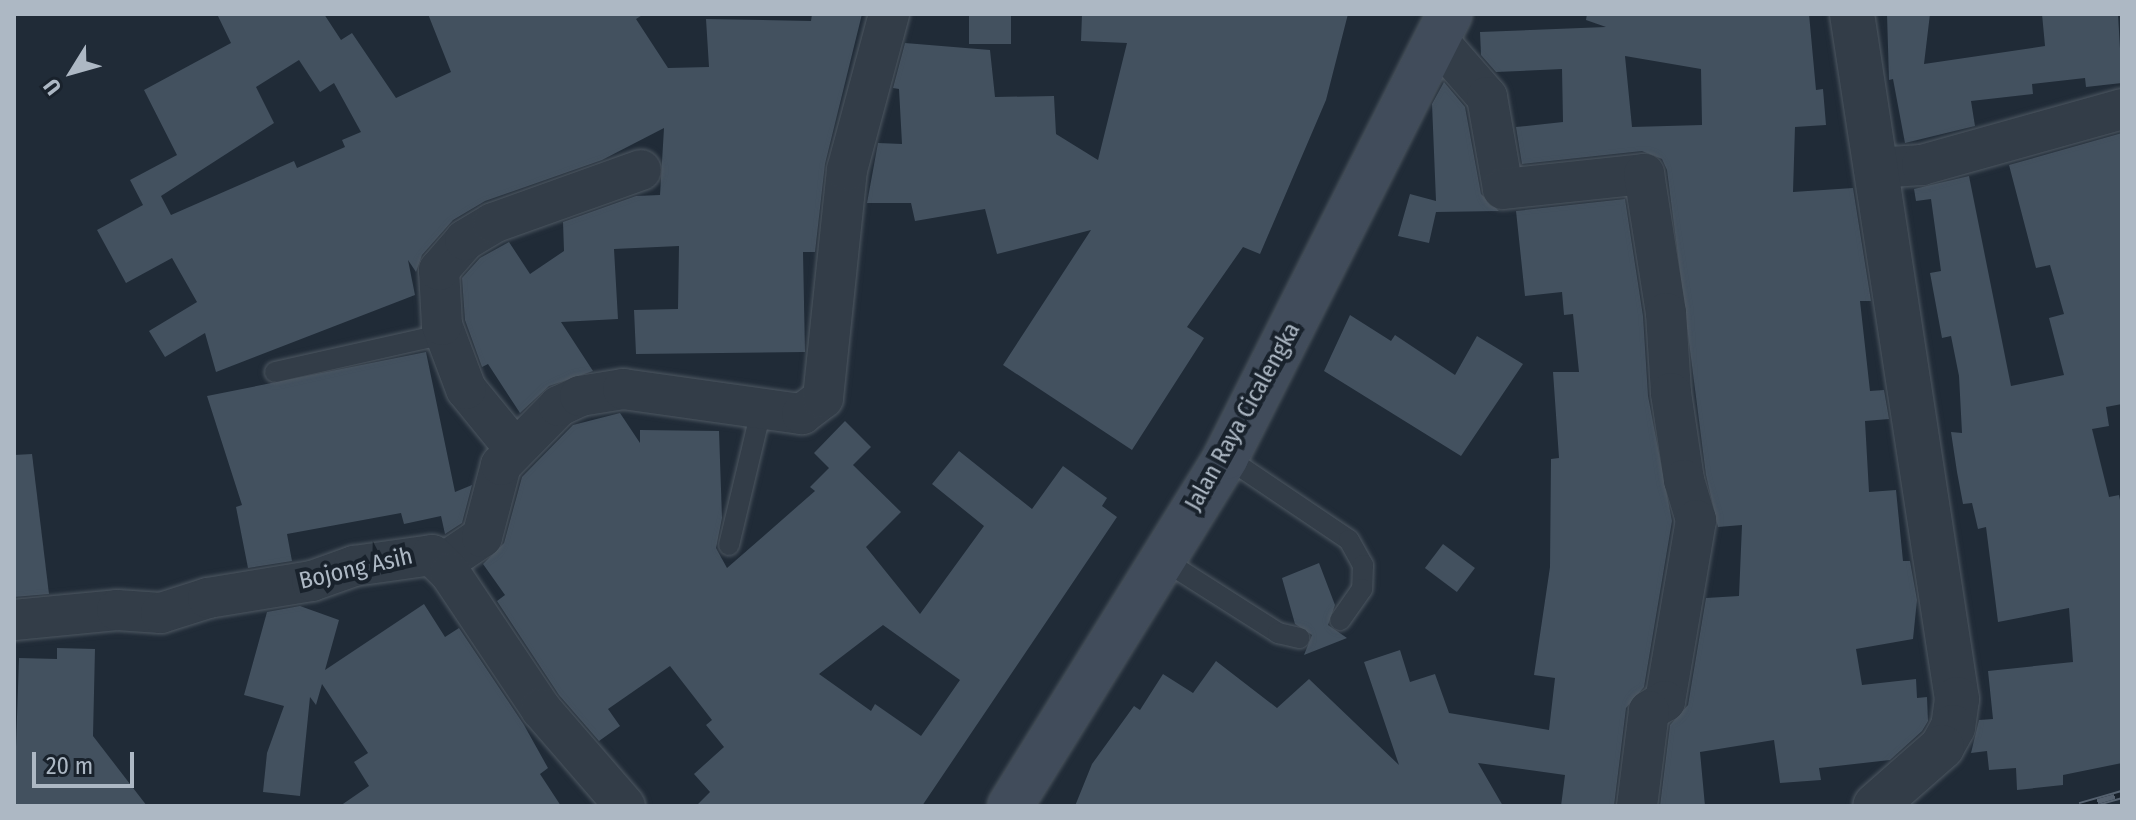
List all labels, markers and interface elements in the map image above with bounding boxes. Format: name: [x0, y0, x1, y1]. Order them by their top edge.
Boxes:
north arrow: [32, 32, 112, 112]
text: U: [38, 73, 67, 100]
street label: Jalan Raya Cicalengka: [1179, 318, 1307, 516]
street label: Bojong Asih: [296, 542, 416, 596]
scale bar: [36, 736, 138, 786]
text: 20 m: [46, 752, 93, 780]

